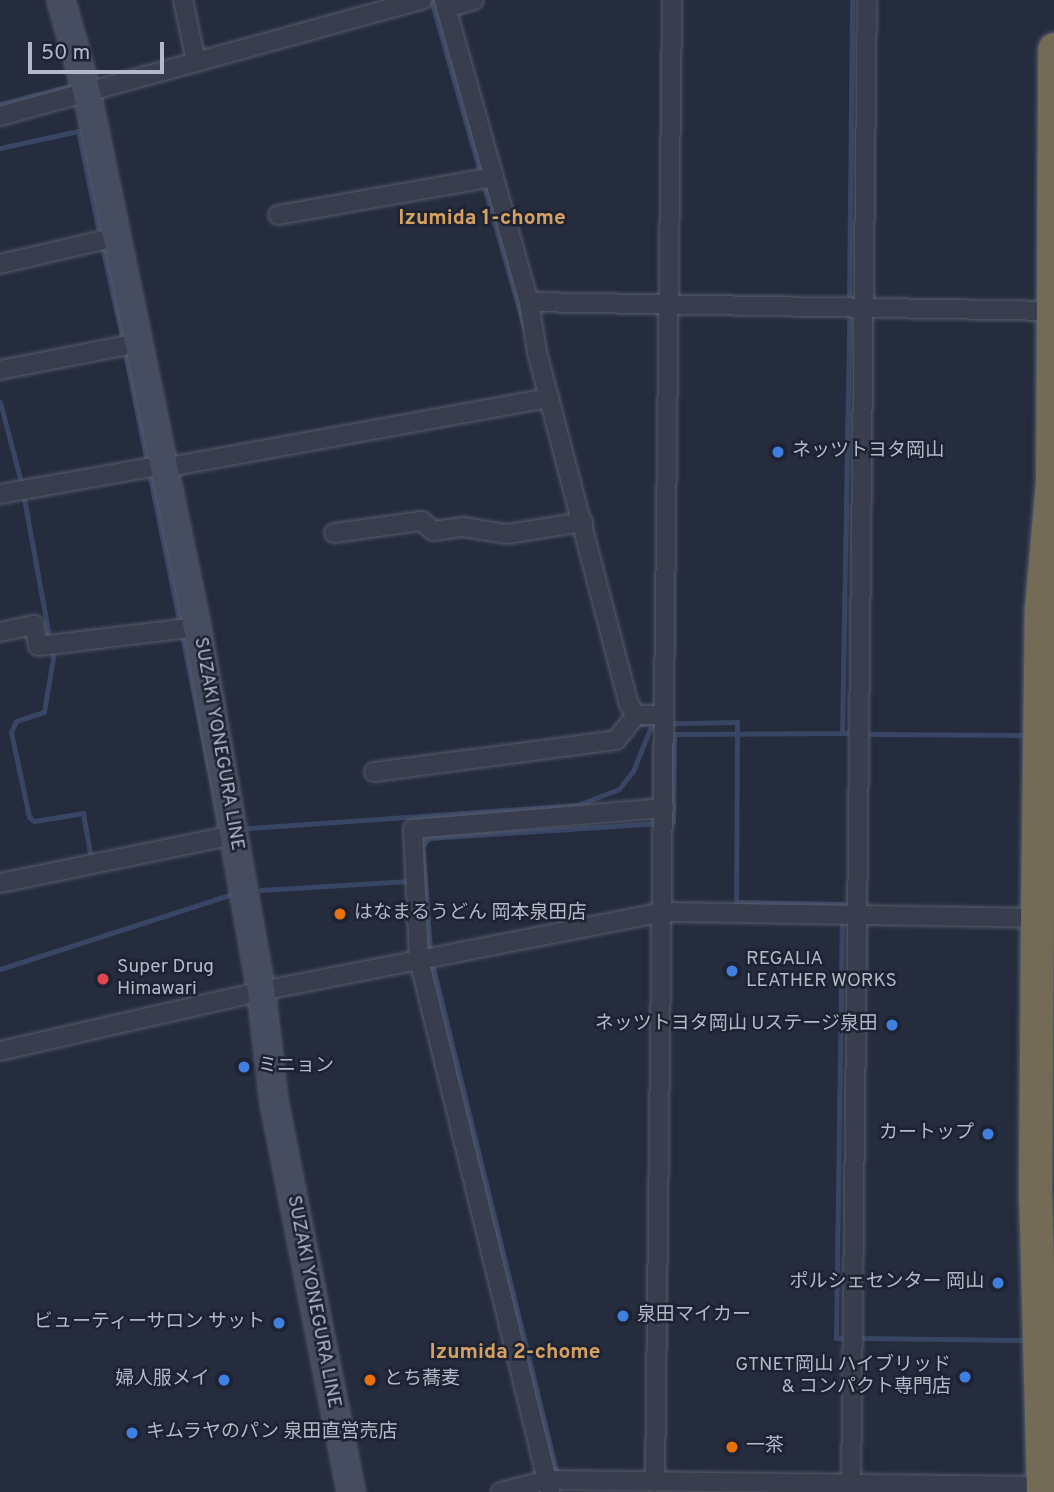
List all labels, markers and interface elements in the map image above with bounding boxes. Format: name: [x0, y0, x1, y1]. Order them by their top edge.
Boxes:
scale bar: [32, 28, 168, 72]
text: 50 m: [41, 40, 90, 67]
district label: Izumida 1-chome: [398, 206, 566, 232]
place label: ネッツトヨタ岡山: [792, 441, 944, 463]
marker: ネッツトヨタ岡山: [770, 444, 786, 460]
street label: SUZAKI YONEGURA LINE: [188, 635, 248, 853]
place label: はなまるうどん 岡本泉田店: [354, 903, 586, 925]
marker: はなまるうどん 岡本泉田店: [332, 906, 348, 922]
place label: REGALIA LEATHER WORKS: [746, 949, 897, 993]
place label: Super Drug Himawari: [117, 957, 214, 1001]
marker: REGALIA LEATHER WORKS: [724, 963, 740, 979]
marker: Super Drug Himawari: [95, 971, 111, 987]
place label: ネッツトヨタ岡山 Uステージ泉田: [594, 1014, 878, 1036]
marker: ネッツトヨタ岡山 Uステージ泉田: [884, 1017, 900, 1033]
place label: ミニョン: [258, 1056, 334, 1078]
marker: ミニョン: [236, 1059, 252, 1075]
place label: カートップ: [879, 1123, 974, 1145]
marker: カートップ: [980, 1126, 996, 1142]
street label: SUZAKI YONEGURA LINE: [281, 1193, 345, 1411]
place label: ポルシェセンター 岡山: [790, 1272, 984, 1294]
marker: ポルシェセンター 岡山: [990, 1275, 1006, 1291]
place label: 泉田マイカー: [637, 1305, 751, 1327]
marker: 泉田マイカー: [615, 1308, 631, 1324]
place label: ビューティーサロン サット: [33, 1312, 265, 1334]
marker: ビューティーサロン サット: [271, 1315, 287, 1331]
district label: Izumida 2-chome: [430, 1340, 600, 1366]
place label: GTNET岡山 ハイブリッド & コンパクト専門店: [735, 1355, 951, 1399]
place label: 婦人服メイ: [115, 1369, 210, 1391]
place label: とち蕎麦: [384, 1369, 460, 1391]
marker: GTNET岡山 ハイブリッド & コンパクト専門店: [957, 1369, 973, 1385]
marker: 婦人服メイ: [216, 1372, 232, 1388]
marker: とち蕎麦: [362, 1372, 378, 1388]
place label: キムラヤのパン 泉田直営売店: [146, 1422, 397, 1444]
marker: キムラヤのパン 泉田直営売店: [124, 1425, 140, 1441]
place label: 一茶: [746, 1436, 784, 1458]
marker: 一茶: [724, 1439, 740, 1455]

